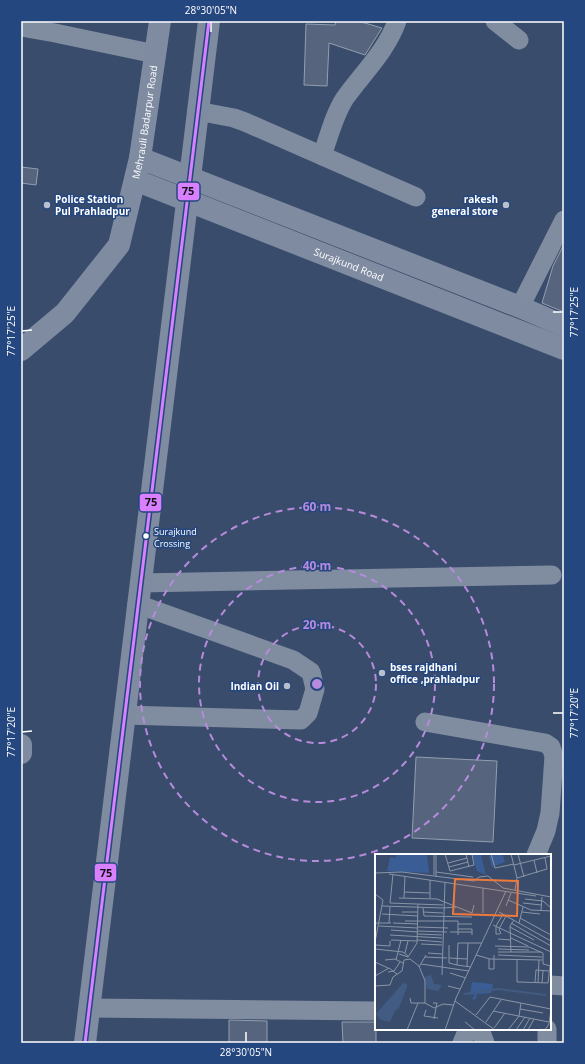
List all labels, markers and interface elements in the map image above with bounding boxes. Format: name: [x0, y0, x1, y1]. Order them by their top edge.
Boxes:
text: 28°30'05"N: [185, 3, 237, 17]
street label: Mehrauli Badarpur Road: [128, 64, 160, 180]
line badge: 75: [177, 182, 200, 201]
text: 75: [182, 183, 194, 198]
place label: Police Station Pul Prahladpur: [55, 192, 130, 218]
place label: rakesh general store: [432, 192, 498, 218]
marker: Police Station Pul Prahladpur: [42, 200, 52, 210]
marker: rakesh general store: [501, 200, 511, 210]
street label: Surajkund Road: [312, 244, 386, 284]
text: 77°17'25"E: [567, 287, 581, 337]
text: 77°17'25"E: [4, 306, 18, 356]
line badge: 75: [139, 493, 162, 512]
text: 75: [145, 494, 157, 509]
text: 60 m: [303, 498, 331, 515]
place label: Surajkund Crossing: [154, 525, 197, 550]
marker: Surajkund Crossing: [141, 531, 151, 541]
text: 40 m: [303, 557, 331, 574]
text: 20 m: [303, 616, 331, 633]
place label: bses rajdhani office ,prahladpur: [390, 660, 480, 686]
marker: bses rajdhani office ,prahladpur: [377, 668, 387, 678]
centre of rings: [310, 677, 324, 691]
place label: Indian Oil: [230, 679, 279, 693]
marker: Indian Oil: [282, 681, 292, 691]
text: 77°17'20"E: [567, 688, 581, 738]
text: 77°17'20"E: [4, 707, 18, 757]
inset map: [375, 854, 551, 1030]
line badge: 75: [94, 863, 117, 882]
text: 75: [100, 865, 112, 880]
text: 28°30'05"N: [220, 1045, 272, 1059]

